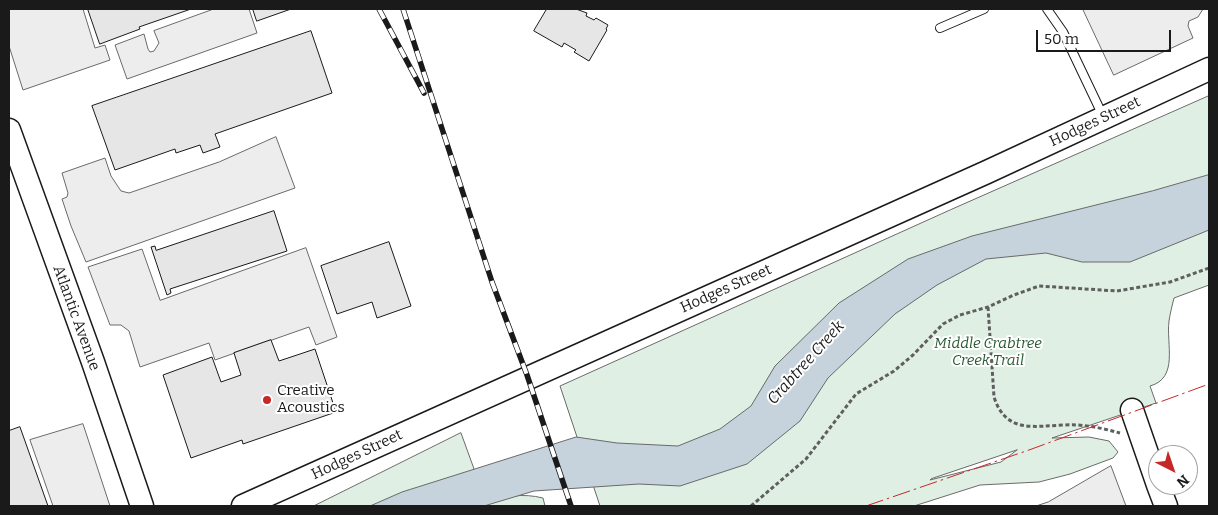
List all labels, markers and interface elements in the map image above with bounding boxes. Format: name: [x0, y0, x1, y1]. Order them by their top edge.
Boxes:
scale bar: [1038, 20, 1173, 52]
text: 50 m: [1044, 30, 1079, 48]
street label: Hodges Street: [1047, 93, 1143, 151]
street label: Hodges Street: [678, 261, 774, 317]
street label: Atlantic Avenue: [49, 263, 103, 373]
water label: Crabtree Creek: [763, 317, 849, 409]
park label: Middle Crabtree Creek Trail: [934, 335, 1042, 370]
place label: Creative Acoustics: [277, 382, 345, 417]
marker: Creative Acoustics: [261, 394, 273, 406]
street label: Hodges Street: [309, 426, 405, 484]
north arrow: [1148, 445, 1198, 495]
text: N: [1173, 471, 1192, 491]

